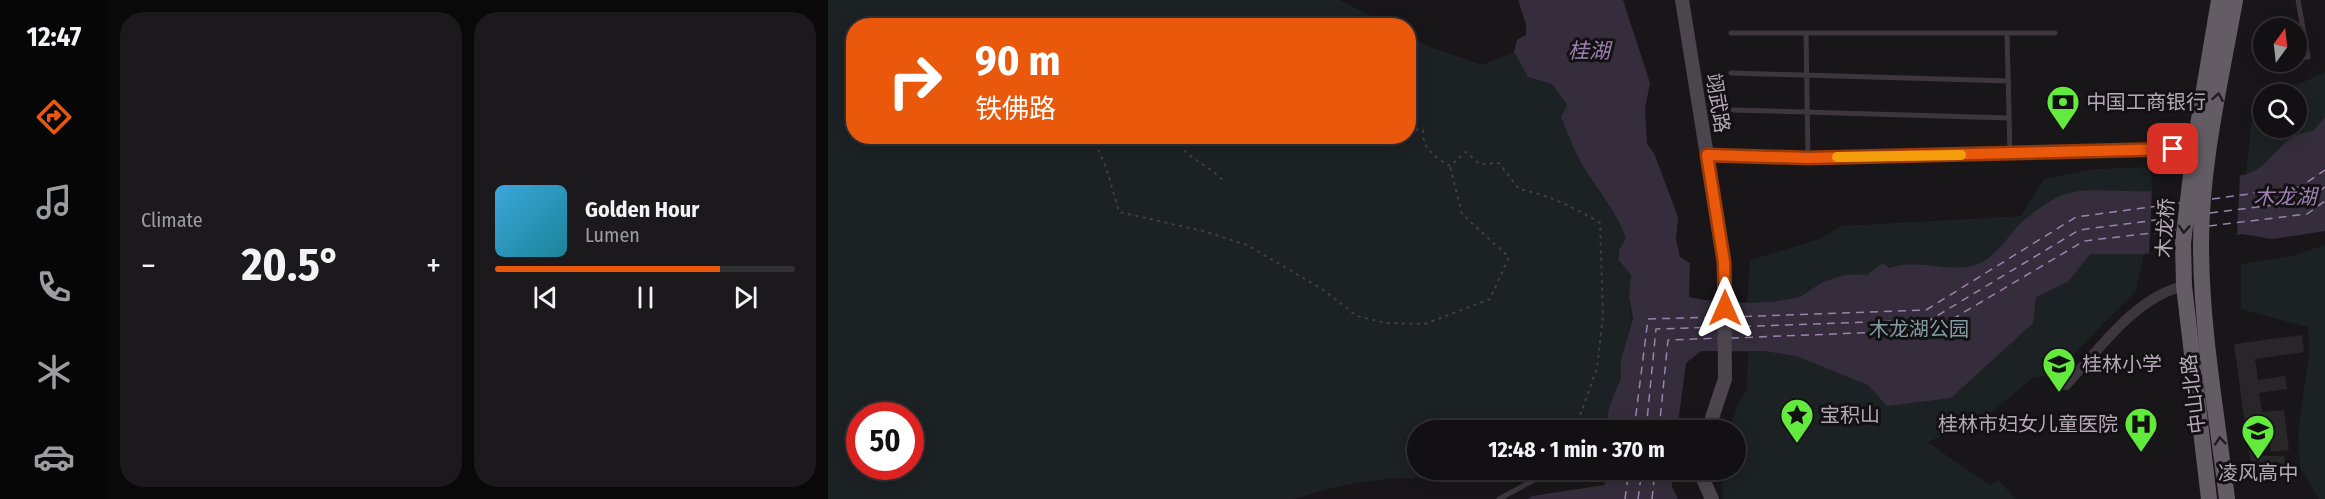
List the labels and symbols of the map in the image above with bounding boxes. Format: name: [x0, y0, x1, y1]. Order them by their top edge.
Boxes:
north arrow: [2253, 18, 2307, 72]
water label: 桂湖: [1568, 38, 1613, 64]
street label: 翊武路: [1701, 71, 1735, 135]
bank icon: 中国工商银行: [2045, 84, 2081, 131]
place label: 中国工商银行: [2086, 90, 2206, 114]
one-way arrow: [2211, 92, 2224, 102]
pin: [2147, 123, 2198, 174]
water label: 木龙湖: [2254, 184, 2319, 210]
street label: 木龙桥: [2151, 197, 2179, 259]
one-way arrow: [2178, 225, 2191, 234]
position arrow: [1693, 276, 1757, 340]
park label: 木龙湖公园: [1869, 317, 1969, 341]
school or university icon: 桂林小学: [2041, 346, 2077, 393]
place label: 桂林小学: [2082, 352, 2162, 376]
street label: 中山北路: [2176, 353, 2210, 435]
place icon: 宝积山: [1779, 397, 1815, 444]
speed limit sign: 50: [846, 402, 924, 480]
place label: 宝积山: [1820, 403, 1880, 427]
hospital icon: 桂林市妇女儿童医院: [2123, 406, 2159, 453]
place label: 桂林市妇女儿童医院: [1938, 412, 2118, 436]
school or university icon: 凌风高中: [2240, 413, 2276, 460]
one-way arrow: [2214, 436, 2227, 445]
place label: 凌风高中: [2218, 461, 2298, 485]

